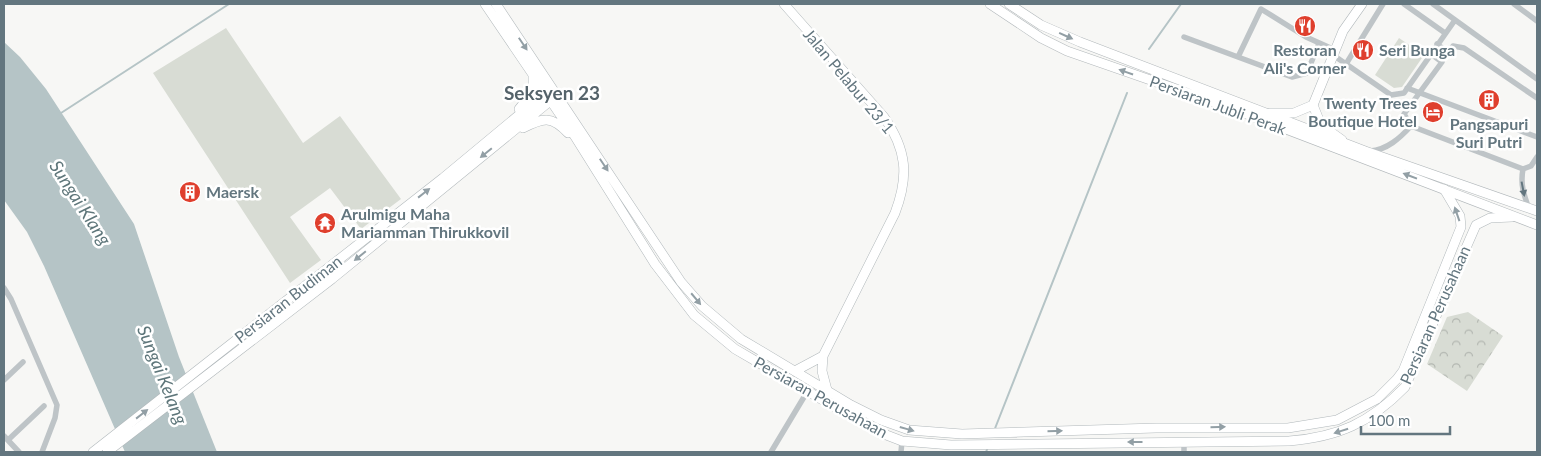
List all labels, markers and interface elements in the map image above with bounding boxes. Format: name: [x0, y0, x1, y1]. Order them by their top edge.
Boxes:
restaurant icon: Restoran Ali's Corner: [1293, 14, 1317, 38]
street label: Jalan Pelabur 23/1: [800, 24, 899, 137]
one-way arrow: [1059, 32, 1073, 40]
one-way arrow: [518, 38, 528, 51]
restaurant icon: Seri Bunga: [1351, 38, 1375, 62]
place label: Restoran Ali's Corner: [1263, 40, 1346, 77]
place label: Seri Bunga: [1379, 40, 1455, 59]
one-way arrow: [1118, 68, 1133, 76]
street label: Persiaran Jubli Perak: [1147, 71, 1290, 138]
district label: Seksyen 23: [504, 81, 600, 104]
building icon: Pangsapuri Suri Putri: [1477, 88, 1501, 112]
place label: Twenty Trees Boutique Hotel: [1308, 93, 1417, 130]
hotel icon: Twenty Trees Boutique Hotel: [1421, 100, 1445, 124]
place label: Pangsapuri Suri Putri: [1450, 114, 1528, 151]
one-way arrow: [480, 148, 493, 159]
water label: Sungai Klang: [45, 156, 117, 249]
one-way arrow: [599, 158, 608, 172]
one-way arrow: [1402, 172, 1417, 180]
building icon: Maersk: [178, 180, 202, 204]
one-way arrow: [1519, 181, 1527, 196]
place label: Maersk: [206, 182, 260, 201]
one-way arrow: [417, 187, 430, 198]
place label: Arulmigu Maha Mariamman Thirukkovil: [340, 204, 509, 241]
one-way arrow: [1453, 206, 1461, 221]
temple icon: Arulmigu Maha Mariamman Thirukkovil: [313, 211, 337, 235]
street label: Persiaran Perusahaan: [1395, 242, 1474, 387]
street label: Persiaran Budiman: [230, 251, 345, 346]
one-way arrow: [354, 251, 367, 262]
one-way arrow: [690, 292, 701, 305]
water label: Sungai Kelang: [133, 322, 193, 427]
street label: Persiaran Perusahaan: [751, 352, 891, 441]
scale bar: [1361, 404, 1450, 436]
one-way arrow: [135, 409, 149, 419]
text: 100 m: [1368, 411, 1410, 429]
one-way arrow: [1210, 423, 1226, 431]
one-way arrow: [899, 425, 914, 433]
one-way arrow: [1047, 427, 1063, 435]
one-way arrow: [1333, 427, 1348, 435]
one-way arrow: [1127, 438, 1143, 446]

